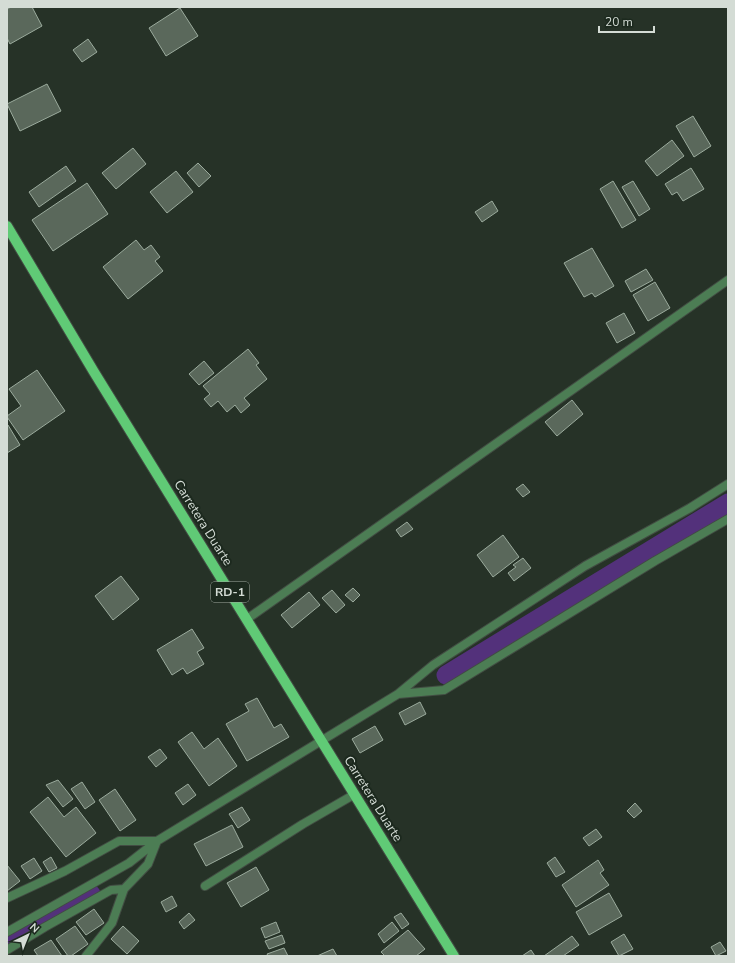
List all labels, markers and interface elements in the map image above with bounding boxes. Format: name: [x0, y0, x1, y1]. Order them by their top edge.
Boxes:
scale bar: [599, 8, 654, 34]
text: 20 m: [605, 14, 633, 30]
street label: Carretera Duarte: [169, 477, 237, 569]
road number: RD-1: [211, 582, 249, 602]
street label: Carretera Duarte: [339, 753, 407, 845]
north arrow: [8, 915, 48, 955]
text: N: [26, 920, 43, 936]

